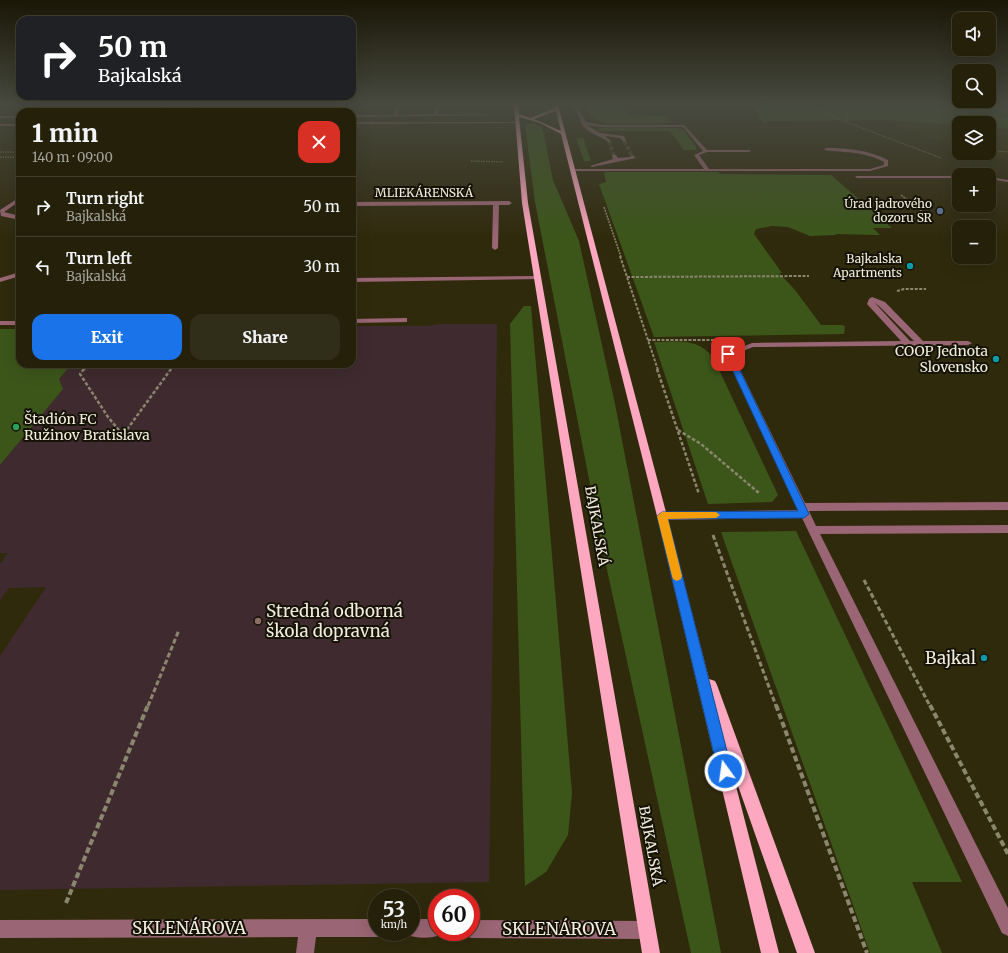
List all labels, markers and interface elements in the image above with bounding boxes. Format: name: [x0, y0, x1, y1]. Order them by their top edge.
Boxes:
map controls: [952, 12, 996, 264]
button: sound: [952, 12, 996, 56]
text: 50 m: [98, 29, 167, 65]
icon: right: [32, 32, 84, 84]
text: Bajkalská: [98, 64, 182, 87]
button: search: [952, 64, 996, 108]
button: layers: [952, 116, 996, 160]
text: 1 min: [32, 118, 98, 149]
button: close: [298, 121, 340, 163]
text: 140 m · 09:00: [32, 149, 113, 166]
button: +: [952, 168, 996, 212]
street label: MLIEKÁRENSKÁ: [375, 185, 474, 200]
text: Turn right: [66, 189, 144, 208]
icon: right: [32, 196, 54, 218]
place label: Úrad jadrového dozoru SR: [844, 196, 933, 225]
text: 50 m: [303, 197, 340, 216]
marker: Úrad jadrového dozoru SR: [935, 206, 945, 216]
text: Bajkalská: [66, 208, 126, 225]
button: −: [952, 220, 996, 264]
text: Turn left: [66, 249, 132, 268]
place label: Bajkalska Apartments: [832, 251, 903, 280]
icon: left: [32, 256, 54, 278]
text: 30 m: [303, 257, 340, 276]
marker: Bajkalska Apartments: [905, 261, 915, 271]
text: Bajkalská: [66, 268, 126, 285]
button: Exit: [32, 314, 182, 360]
button: Share: [190, 314, 340, 360]
pin: [711, 337, 745, 371]
place label: COOP Jednota Slovensko: [895, 342, 988, 376]
icon: arrive: [717, 343, 739, 365]
marker: COOP Jednota Slovensko: [991, 354, 1001, 364]
place label: Štadión FC Ružinov Bratislava: [24, 410, 150, 444]
marker: Štadión FC Ružinov Bratislava: [11, 422, 21, 432]
street label: BAJKALSKÁ: [581, 484, 613, 568]
place label: Stredná odborná škola dopravná: [266, 600, 403, 642]
marker: Stredná odborná škola dopravná: [253, 616, 263, 626]
place label: Bajkal: [925, 647, 976, 669]
marker: Bajkal: [979, 653, 989, 663]
position arrow: [704, 750, 746, 792]
street label: BAJKALSKÁ: [635, 804, 667, 888]
speed limit sign: 60: [428, 889, 480, 941]
text: 53: [383, 897, 405, 922]
street label: SKLENÁROVA: [132, 916, 247, 939]
street label: SKLENÁROVA: [502, 917, 617, 940]
text: km/h: [381, 918, 407, 931]

